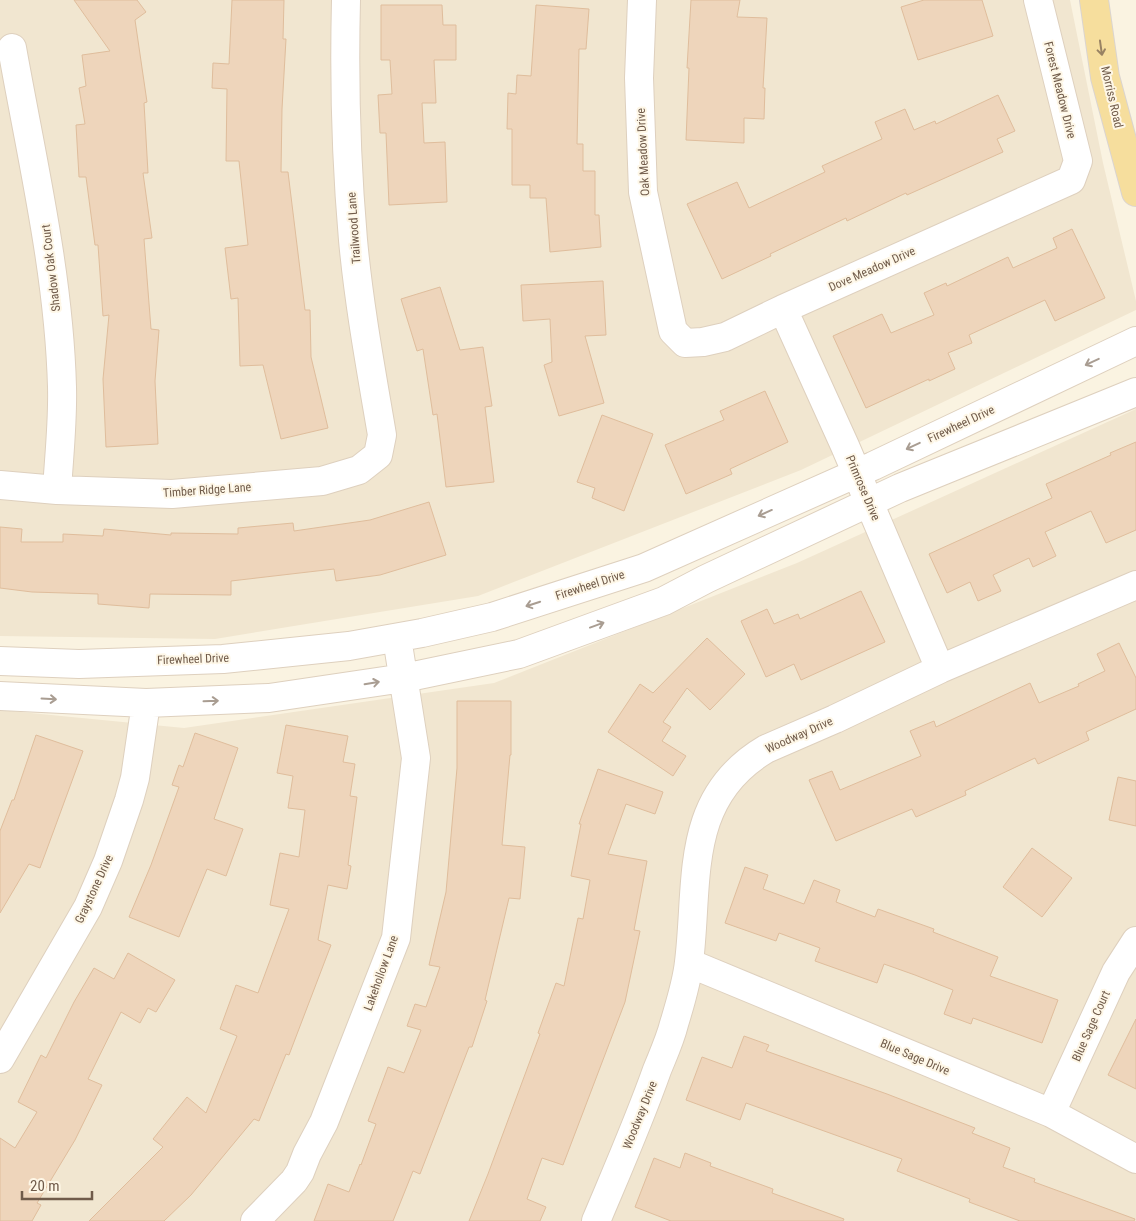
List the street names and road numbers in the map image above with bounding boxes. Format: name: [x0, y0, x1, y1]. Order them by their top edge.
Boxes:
street label: Forest Meadow Drive: [1041, 40, 1079, 140]
street label: Morriss Road: [1098, 65, 1126, 129]
street label: Oak Meadow Drive: [634, 107, 652, 196]
street label: Trailwood Lane: [344, 191, 363, 264]
street label: Shadow Oak Court: [39, 223, 63, 312]
street label: Dove Meadow Drive: [827, 244, 918, 294]
street label: Firewheel Drive: [925, 402, 997, 446]
street label: Primrose Drive: [843, 453, 883, 523]
street label: Timber Ridge Lane: [162, 480, 252, 500]
street label: Firewheel Drive: [554, 567, 627, 603]
street label: Firewheel Drive: [157, 651, 230, 667]
street label: Woodway Drive: [763, 714, 835, 756]
street label: Graystone Drive: [72, 852, 116, 926]
street label: Lakehollow Lane: [361, 933, 401, 1013]
street label: Blue Sage Court: [1069, 988, 1113, 1064]
street label: Blue Sage Drive: [878, 1036, 952, 1078]
street label: Woodway Drive: [620, 1079, 660, 1151]

